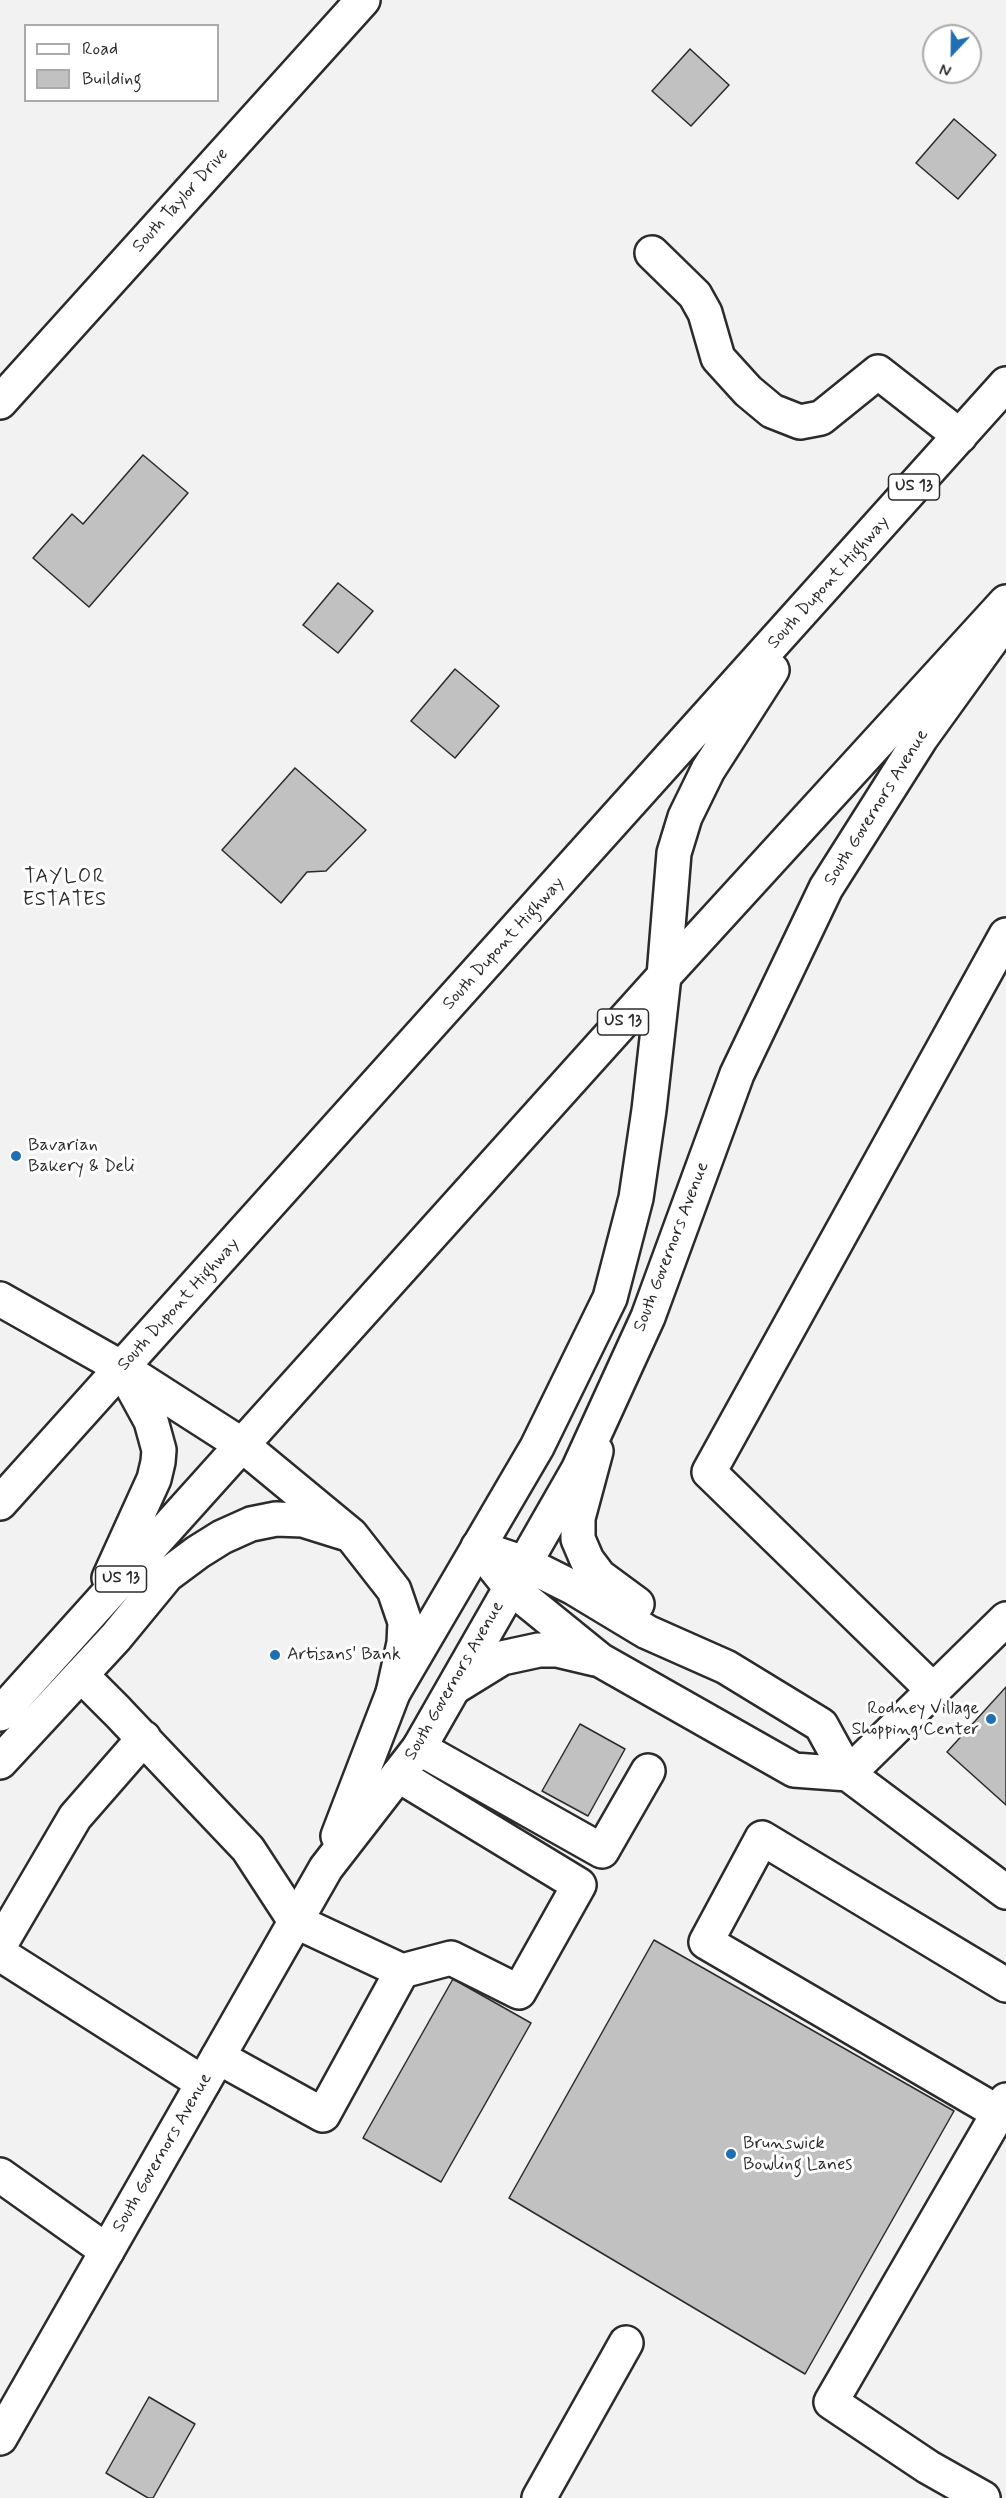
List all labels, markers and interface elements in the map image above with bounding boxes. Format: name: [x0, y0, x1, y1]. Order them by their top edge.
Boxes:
legend: [24, 24, 219, 102]
north arrow: [922, 24, 982, 84]
text: Road: [82, 37, 118, 61]
text: N: [937, 58, 955, 81]
text: Building: [82, 67, 142, 91]
street label: South Taylor Drive: [128, 144, 234, 258]
road number: US 13: [888, 474, 940, 500]
street label: South Dupont Highway: [764, 512, 894, 654]
street label: South Governors Avenue: [820, 726, 934, 890]
district label: TAYLOR ESTATES: [19, 866, 111, 913]
street label: South Dupont Highway: [439, 873, 569, 1015]
road number: US 13: [598, 1009, 648, 1035]
place label: Bavarian Bakery & Deli: [28, 1135, 135, 1178]
marker: Bavarian Bakery & Deli: [9, 1149, 23, 1163]
street label: South Governors Avenue: [630, 1159, 714, 1335]
street label: South Dupont Highway: [114, 1234, 244, 1376]
road number: US 13: [96, 1566, 146, 1592]
street label: South Governors Avenue: [401, 1598, 509, 1764]
place label: Artisans' Bank: [287, 1644, 401, 1666]
marker: Artisans' Bank: [268, 1648, 282, 1662]
place label: Rodney Village Shopping Center: [851, 1698, 979, 1740]
marker: Rodney Village Shopping Center: [984, 1712, 998, 1726]
street label: South Governors Avenue: [109, 2070, 217, 2236]
place label: Brunswick Bowling Lanes: [743, 2133, 852, 2176]
marker: Brunswick Bowling Lanes: [724, 2147, 738, 2161]

